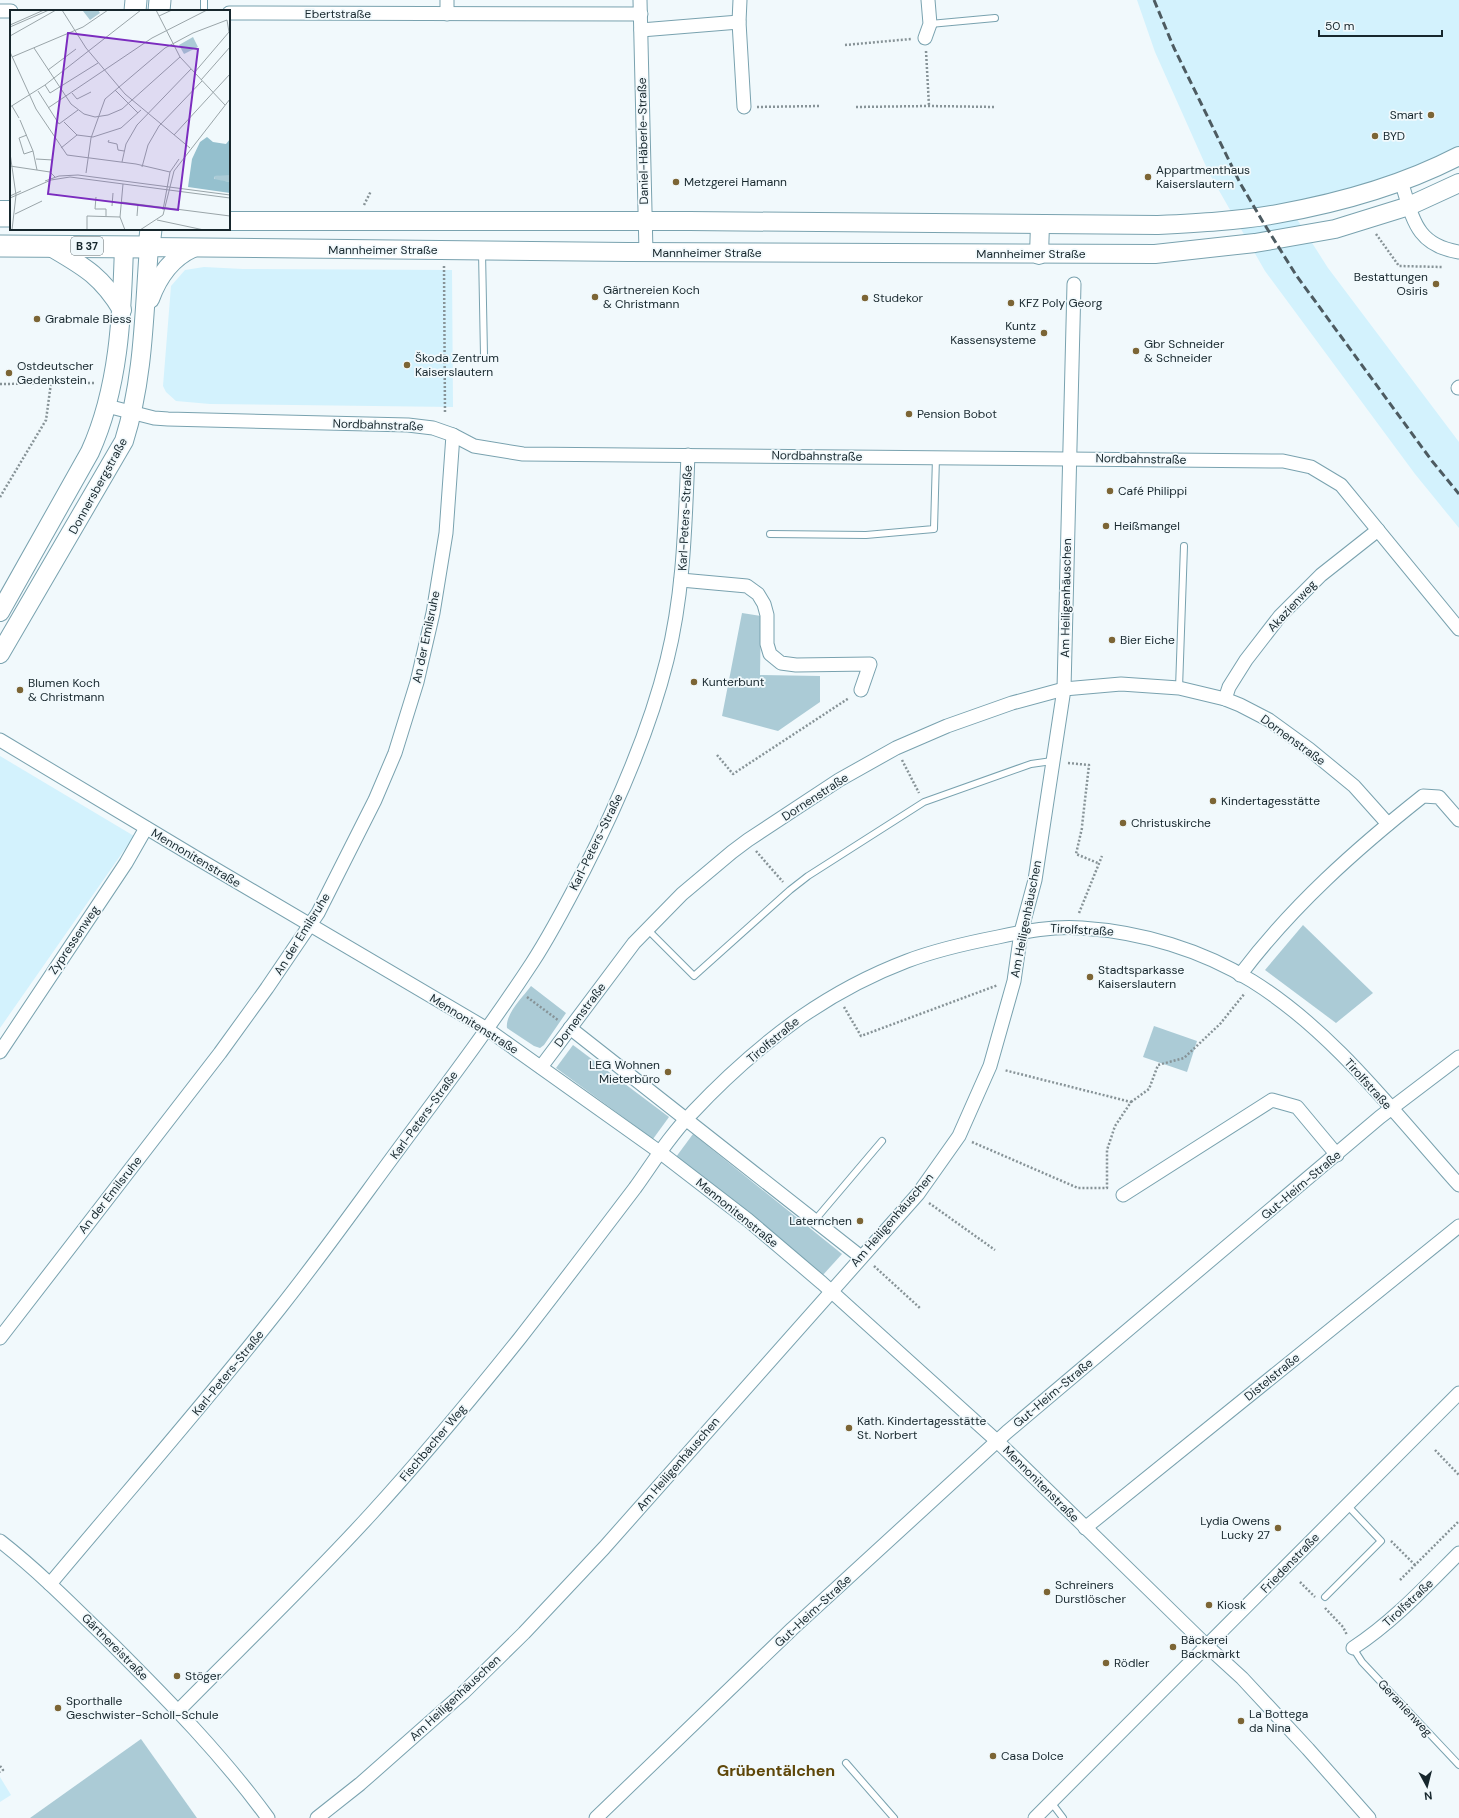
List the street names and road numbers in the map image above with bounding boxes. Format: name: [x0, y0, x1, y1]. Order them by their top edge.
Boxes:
street label: Ebertstraße: [305, 6, 371, 22]
street label: Daniel-Häberle-Straße: [634, 77, 652, 205]
road number: B 37: [71, 237, 103, 255]
street label: Mannheimer Straße: [328, 242, 438, 258]
street label: Mannheimer Straße: [652, 245, 762, 261]
street label: Mannheimer Straße: [976, 246, 1086, 262]
street label: Nordbahnstraße: [332, 415, 424, 435]
street label: Donnersbergstraße: [65, 435, 131, 537]
street label: Nordbahnstraße: [771, 447, 863, 465]
street label: Nordbahnstraße: [1095, 450, 1187, 468]
street label: Karl-Peters-Straße: [674, 465, 696, 571]
street label: Am Heiligenhäuschen: [1057, 538, 1075, 658]
street label: Akazienweg: [1264, 577, 1320, 635]
street label: An der Emilsruhe: [408, 589, 444, 685]
street label: Dornenstraße: [1257, 711, 1329, 769]
street label: Dornenstraße: [779, 769, 852, 825]
street label: Karl-Peters-Straße: [566, 791, 626, 893]
street label: Mennonitenstraße: [148, 825, 244, 891]
street label: Am Heiligenhäuschen: [1007, 859, 1045, 979]
street label: An der Emilsruhe: [270, 890, 334, 978]
street label: Zypressenweg: [45, 902, 103, 978]
street label: Tirolfstraße: [1050, 920, 1114, 940]
street label: Dornenstraße: [551, 980, 609, 1050]
street label: Mennonitenstraße: [427, 990, 522, 1058]
street label: Tirolfstraße: [744, 1013, 803, 1067]
street label: Tirolfstraße: [1341, 1055, 1395, 1113]
street label: Karl-Peters-Straße: [386, 1067, 462, 1162]
street label: Gut-Heim-Straße: [1258, 1147, 1344, 1223]
street label: An der Emilsruhe: [75, 1153, 145, 1237]
street label: Am Heiligenhäuschen: [847, 1170, 937, 1270]
street label: Mennonitenstraße: [692, 1175, 782, 1251]
street label: Karl-Peters-Straße: [189, 1327, 268, 1419]
street label: Distelstraße: [1241, 1350, 1303, 1404]
street label: Gut-Heim-Straße: [1010, 1355, 1096, 1431]
street label: Fischbacher Weg: [396, 1401, 470, 1485]
street label: Am Heiligenhäuschen: [633, 1414, 723, 1514]
street label: Mennonitenstraße: [999, 1442, 1083, 1526]
street label: Friedenstraße: [1257, 1529, 1323, 1597]
street label: Gut-Heim-Straße: [771, 1571, 855, 1651]
street label: Tirolfstraße: [1379, 1575, 1437, 1630]
street label: Gärtnereistraße: [78, 1610, 152, 1684]
street label: Am Heiligenhäuschen: [406, 1651, 504, 1745]
street label: Geranienweg: [1374, 1676, 1436, 1740]

